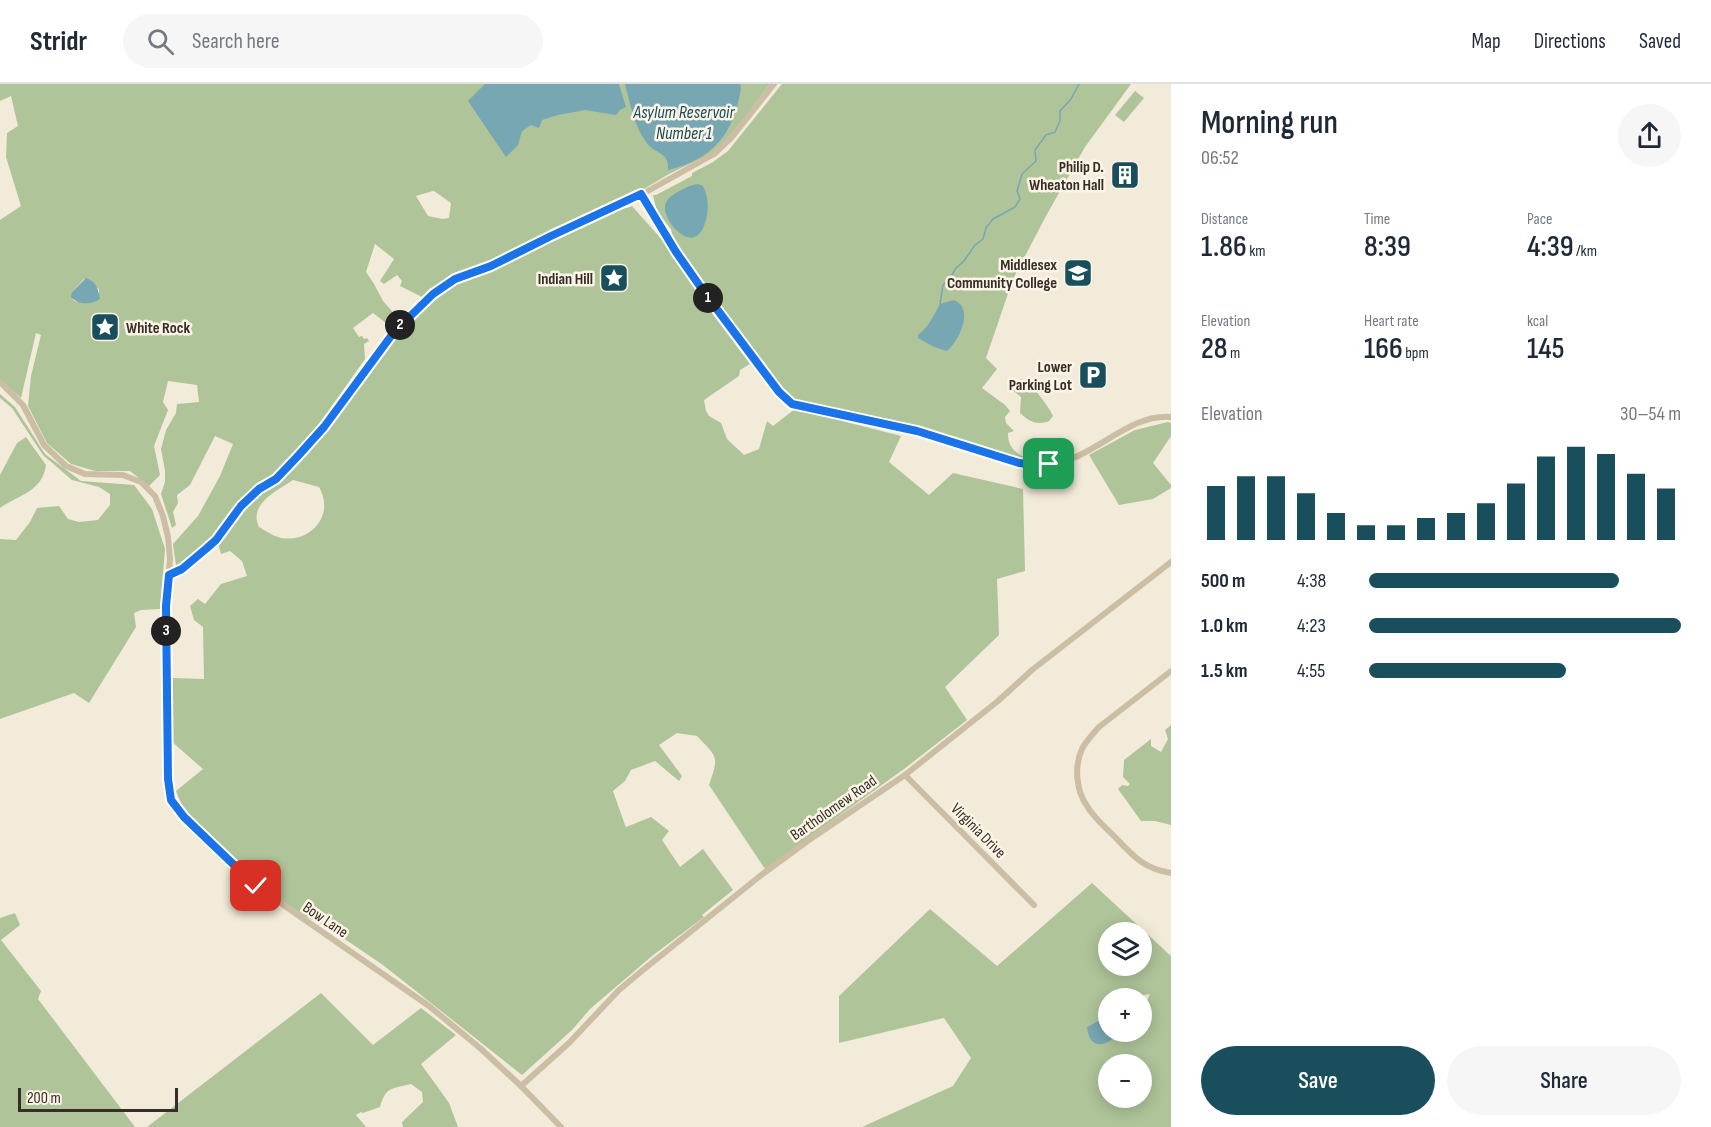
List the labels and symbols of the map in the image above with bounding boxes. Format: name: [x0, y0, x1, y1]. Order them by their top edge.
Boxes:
water label: Asylum Reservoir Number 1: [633, 102, 735, 144]
place label: Philip D. Wheaton Hall: [1029, 158, 1104, 195]
building icon: Philip D. Wheaton Hall: [1109, 159, 1141, 191]
place label: Middlesex Community College: [947, 256, 1057, 293]
school or university icon: Middlesex Community College: [1062, 257, 1094, 289]
place icon: Indian Hill: [598, 262, 630, 294]
place label: Indian Hill: [538, 270, 593, 289]
pin: 1: [693, 283, 723, 313]
pin: 2: [385, 310, 415, 340]
place icon: White Rock: [89, 311, 121, 343]
place label: White Rock: [126, 319, 190, 338]
place label: Lower Parking Lot: [1009, 358, 1072, 395]
parking icon: Lower Parking Lot: [1077, 359, 1109, 391]
pin: [1023, 438, 1074, 489]
pin: 3: [151, 616, 181, 646]
street label: Bartholomew Road: [787, 771, 881, 845]
street label: Virginia Drive: [946, 800, 1009, 863]
pin: [230, 860, 281, 911]
street label: Bow Lane: [299, 898, 351, 942]
scale bar: [18, 1085, 178, 1112]

